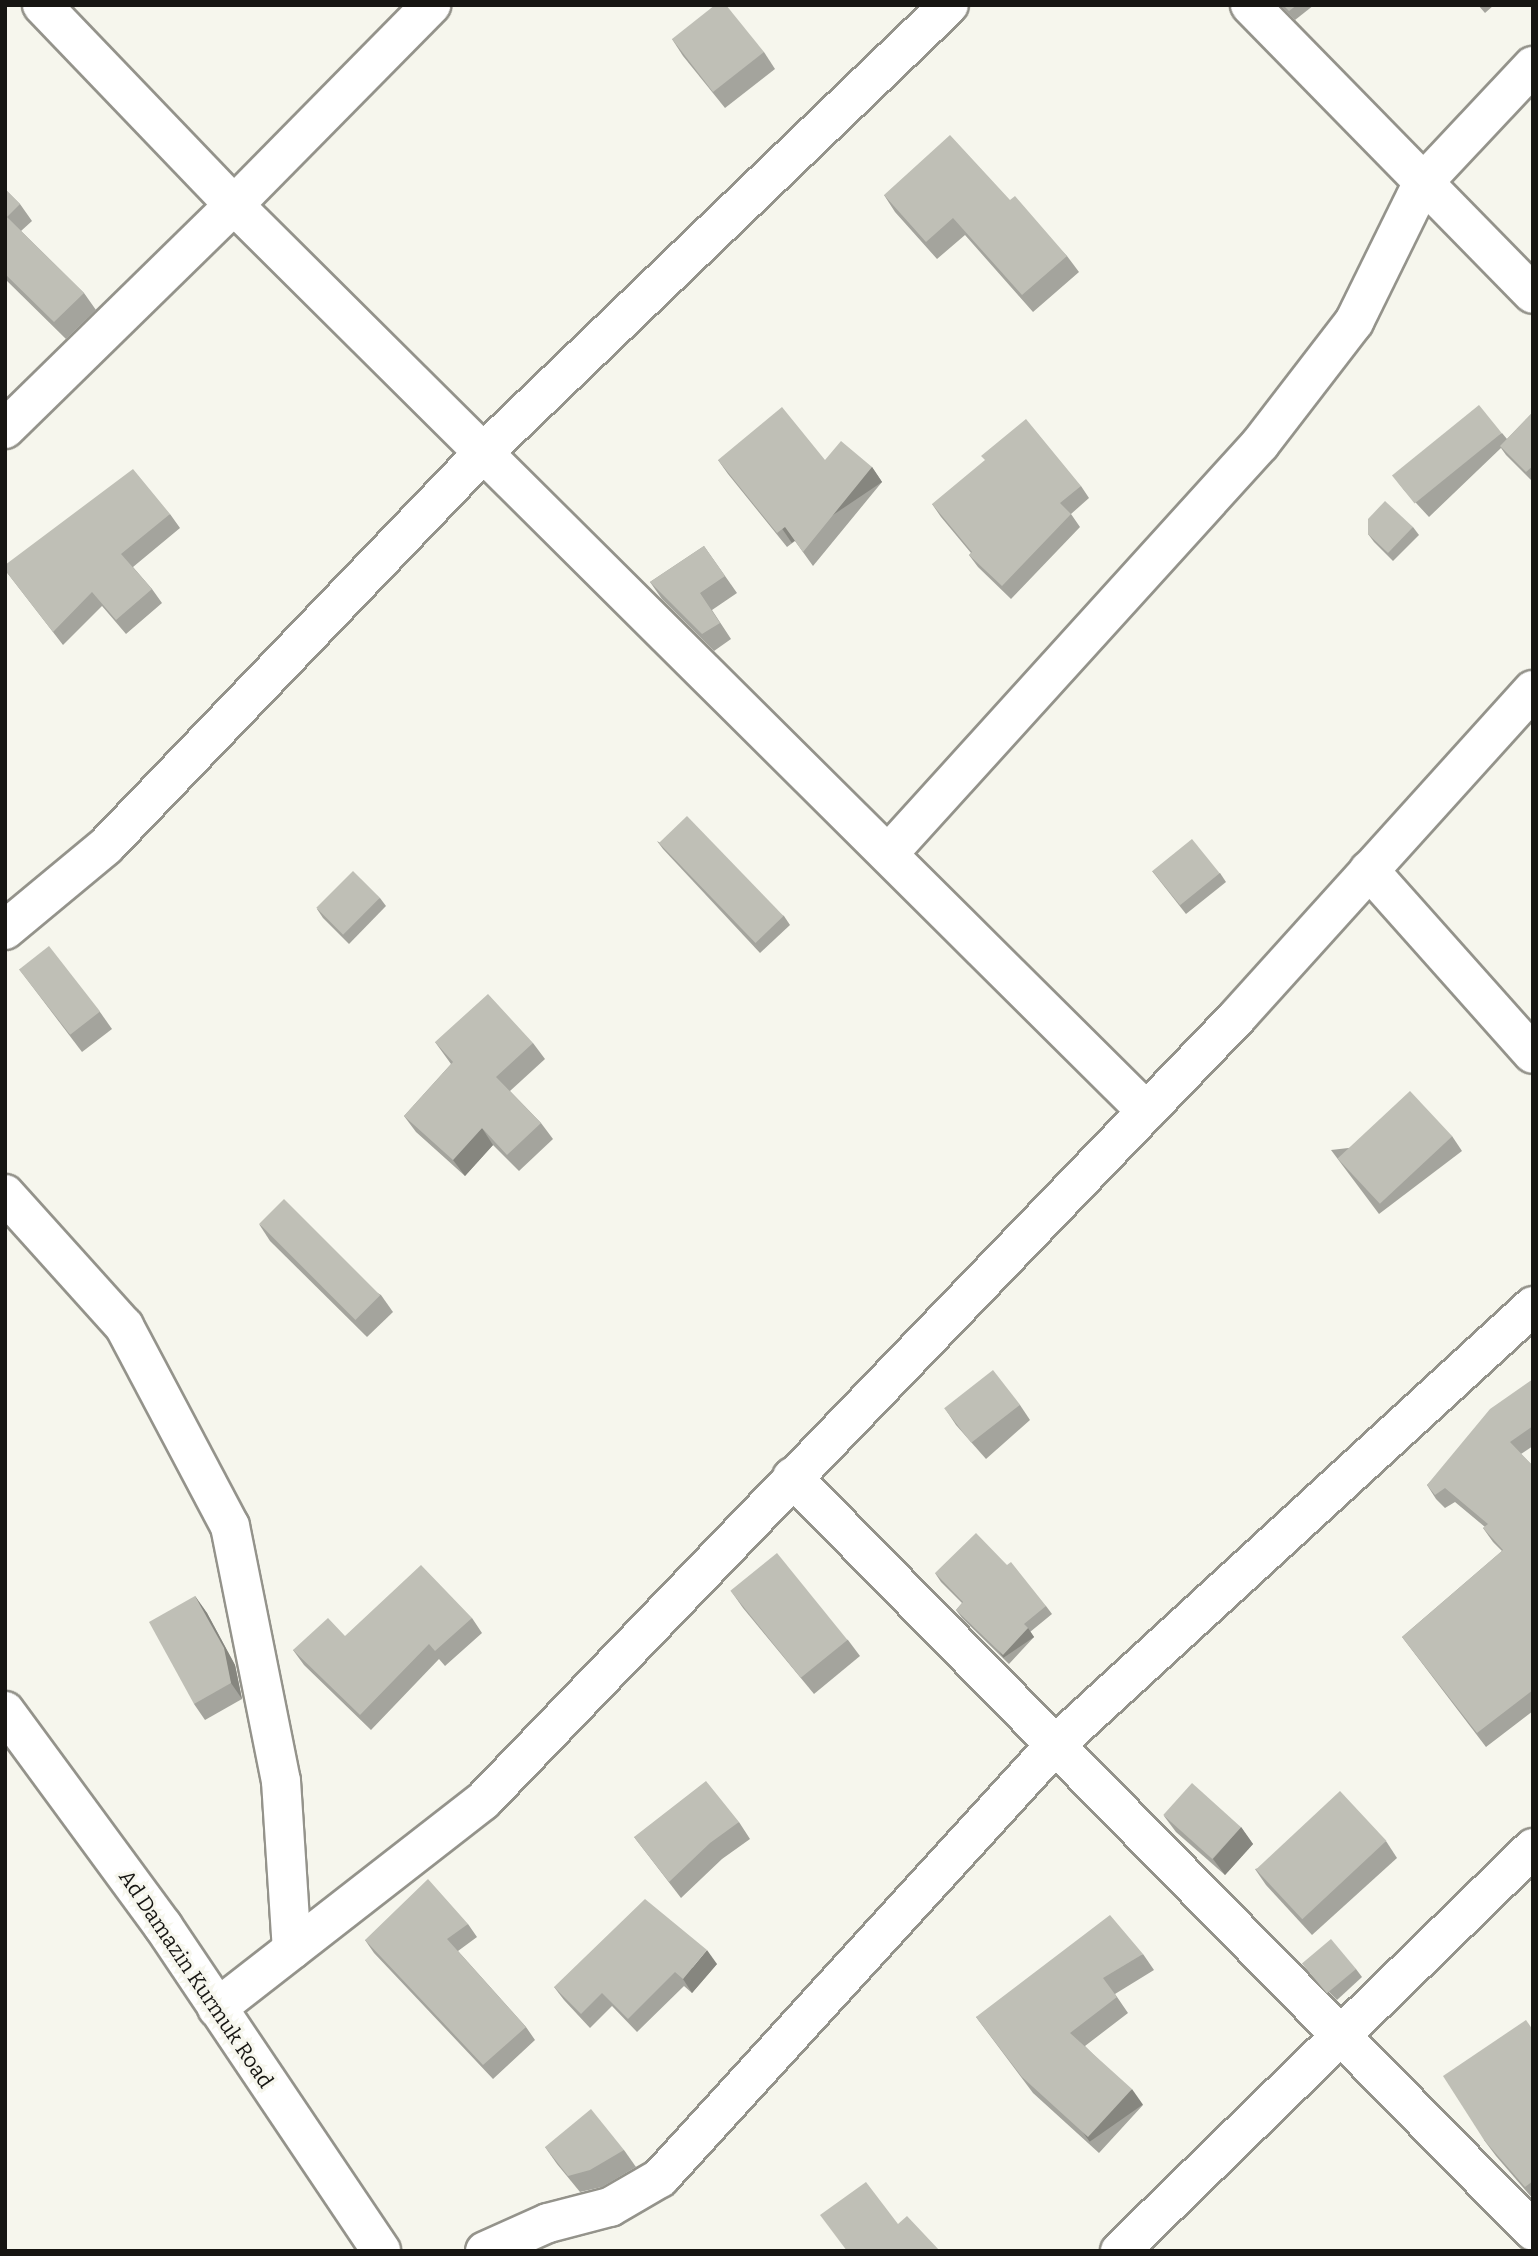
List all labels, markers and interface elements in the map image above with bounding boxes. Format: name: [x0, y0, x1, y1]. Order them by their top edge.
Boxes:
street label: Ad Damazin Kurmuk Road: [114, 1865, 278, 2093]

